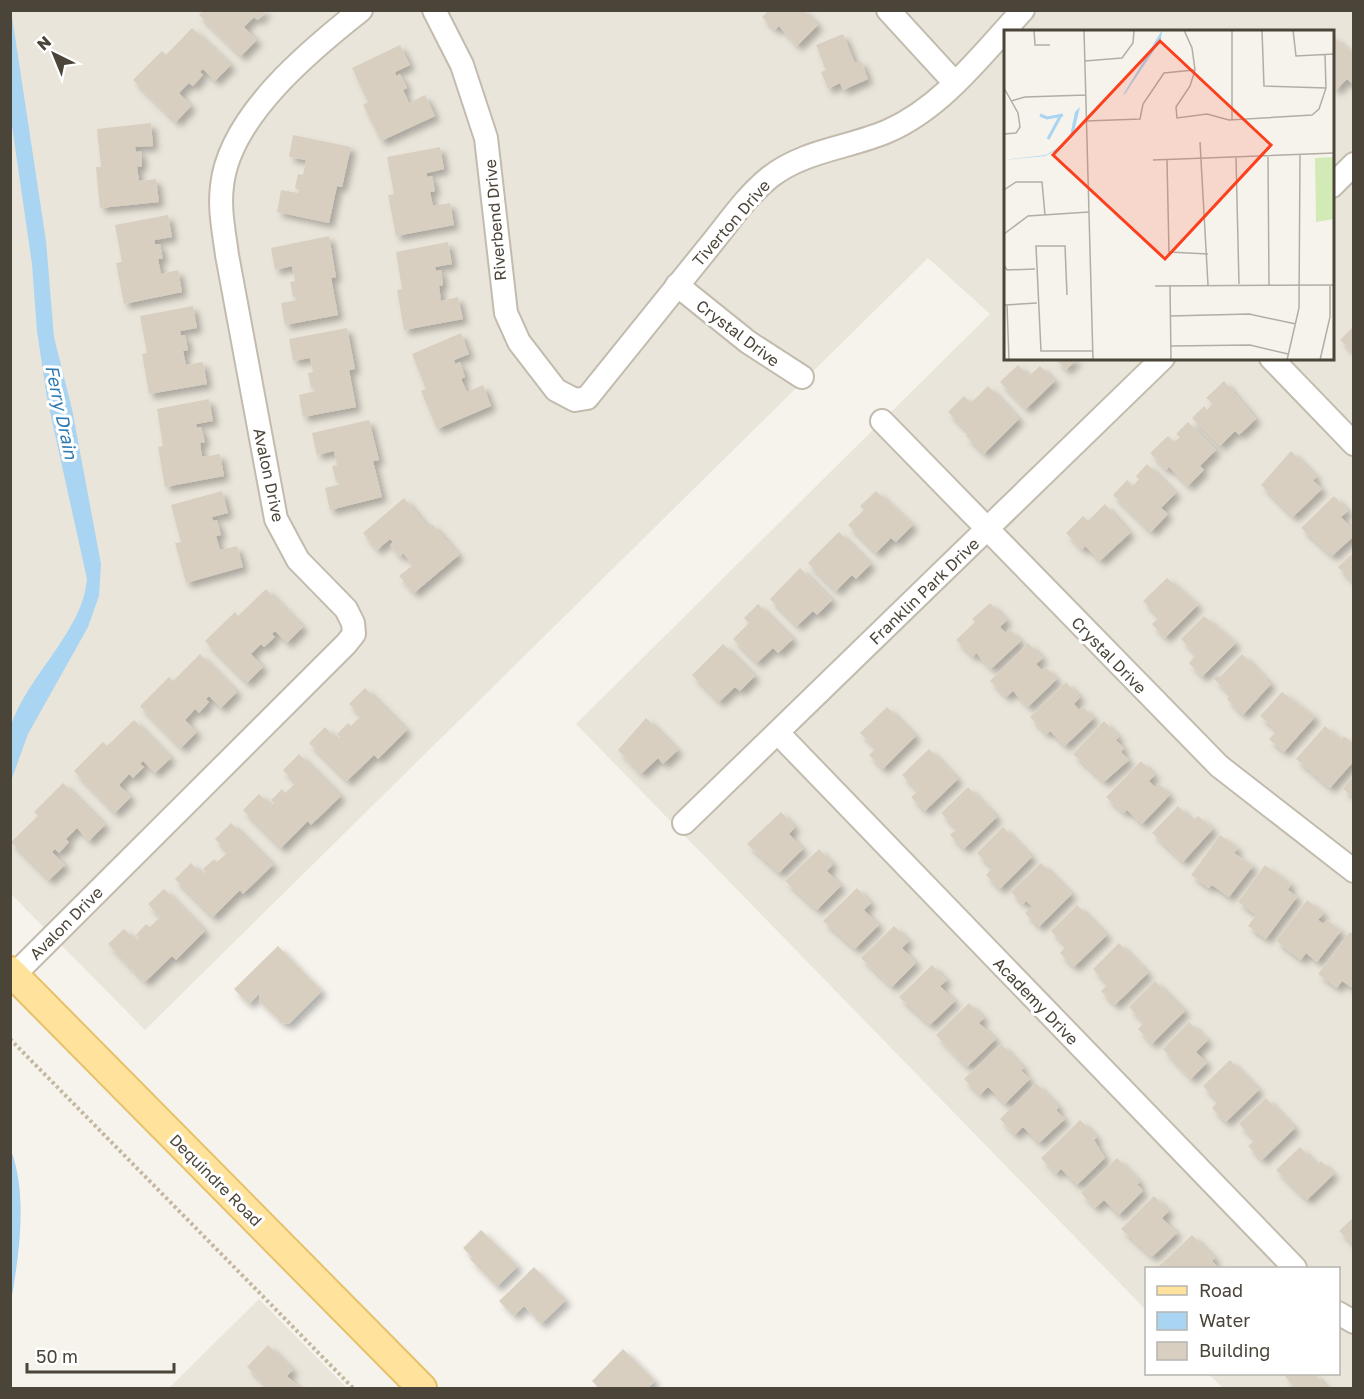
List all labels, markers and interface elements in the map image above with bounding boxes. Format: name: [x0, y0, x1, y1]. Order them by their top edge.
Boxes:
north arrow: [24, 24, 84, 84]
inset map: [1004, 30, 1334, 360]
text: N: [32, 32, 55, 54]
street label: Riverbend Drive: [480, 158, 510, 282]
street label: Tiverton Drive: [688, 176, 774, 270]
street label: Crystal Drive: [692, 295, 784, 371]
water label: Ferry Drain: [41, 363, 83, 462]
street label: Avalon Drive: [249, 426, 289, 524]
street label: Franklin Park Drive: [865, 533, 983, 649]
street label: Crystal Drive: [1067, 612, 1151, 698]
street label: Avalon Drive: [25, 882, 107, 964]
street label: Academy Drive: [989, 953, 1083, 1049]
street label: Dequindre Road: [166, 1130, 266, 1230]
legend: [1145, 1267, 1340, 1375]
text: Road: [1199, 1279, 1243, 1301]
text: Water: [1199, 1309, 1250, 1331]
scale bar: [27, 1336, 174, 1374]
text: Building: [1199, 1339, 1270, 1361]
text: 50 m: [36, 1345, 78, 1367]

